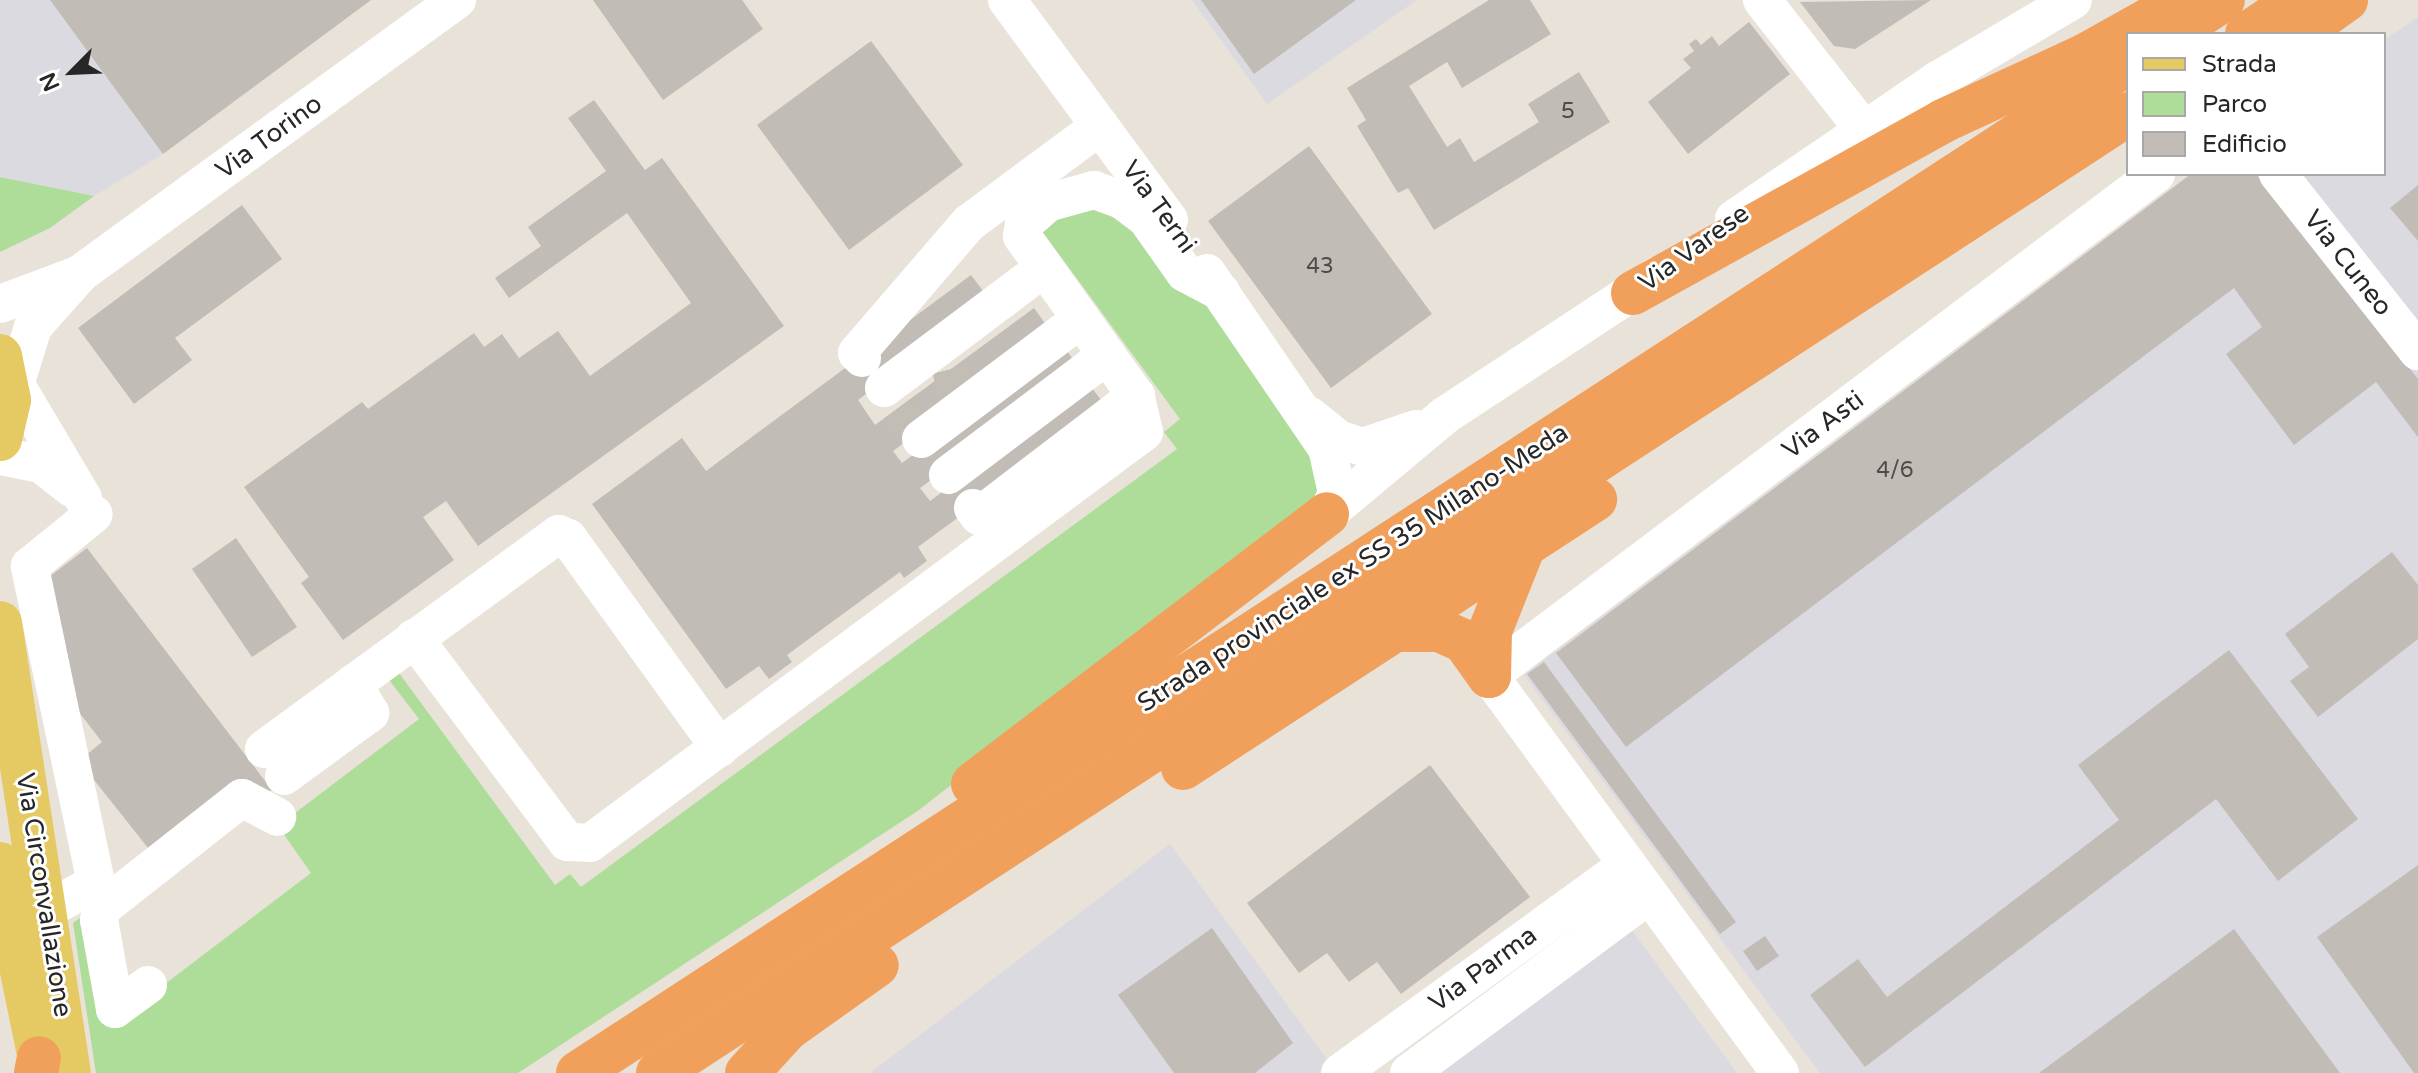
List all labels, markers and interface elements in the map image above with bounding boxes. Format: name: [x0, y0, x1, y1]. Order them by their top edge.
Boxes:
north arrow: [32, 32, 112, 112]
legend: [2126, 32, 2386, 176]
text: Strada: [2202, 50, 2277, 79]
text: N: [35, 68, 66, 95]
street label: Via Torino: [210, 88, 328, 186]
text: Parco: [2202, 90, 2267, 119]
house number: 5: [1561, 99, 1575, 125]
text: Edificio: [2202, 130, 2287, 159]
street label: Via Terni: [1115, 155, 1203, 259]
street label: Via Varese: [1633, 198, 1755, 298]
street label: Via Cuneo: [2297, 204, 2399, 322]
house number: 43: [1306, 254, 1334, 280]
street label: Via Asti: [1776, 384, 1870, 466]
street label: Strada provinciale ex SS 35 Milano-Meda: [1132, 417, 1574, 719]
house number: 4/6: [1876, 458, 1914, 484]
street label: Via Circonvallazione: [9, 771, 79, 1019]
street label: Via Parma: [1423, 920, 1543, 1018]

